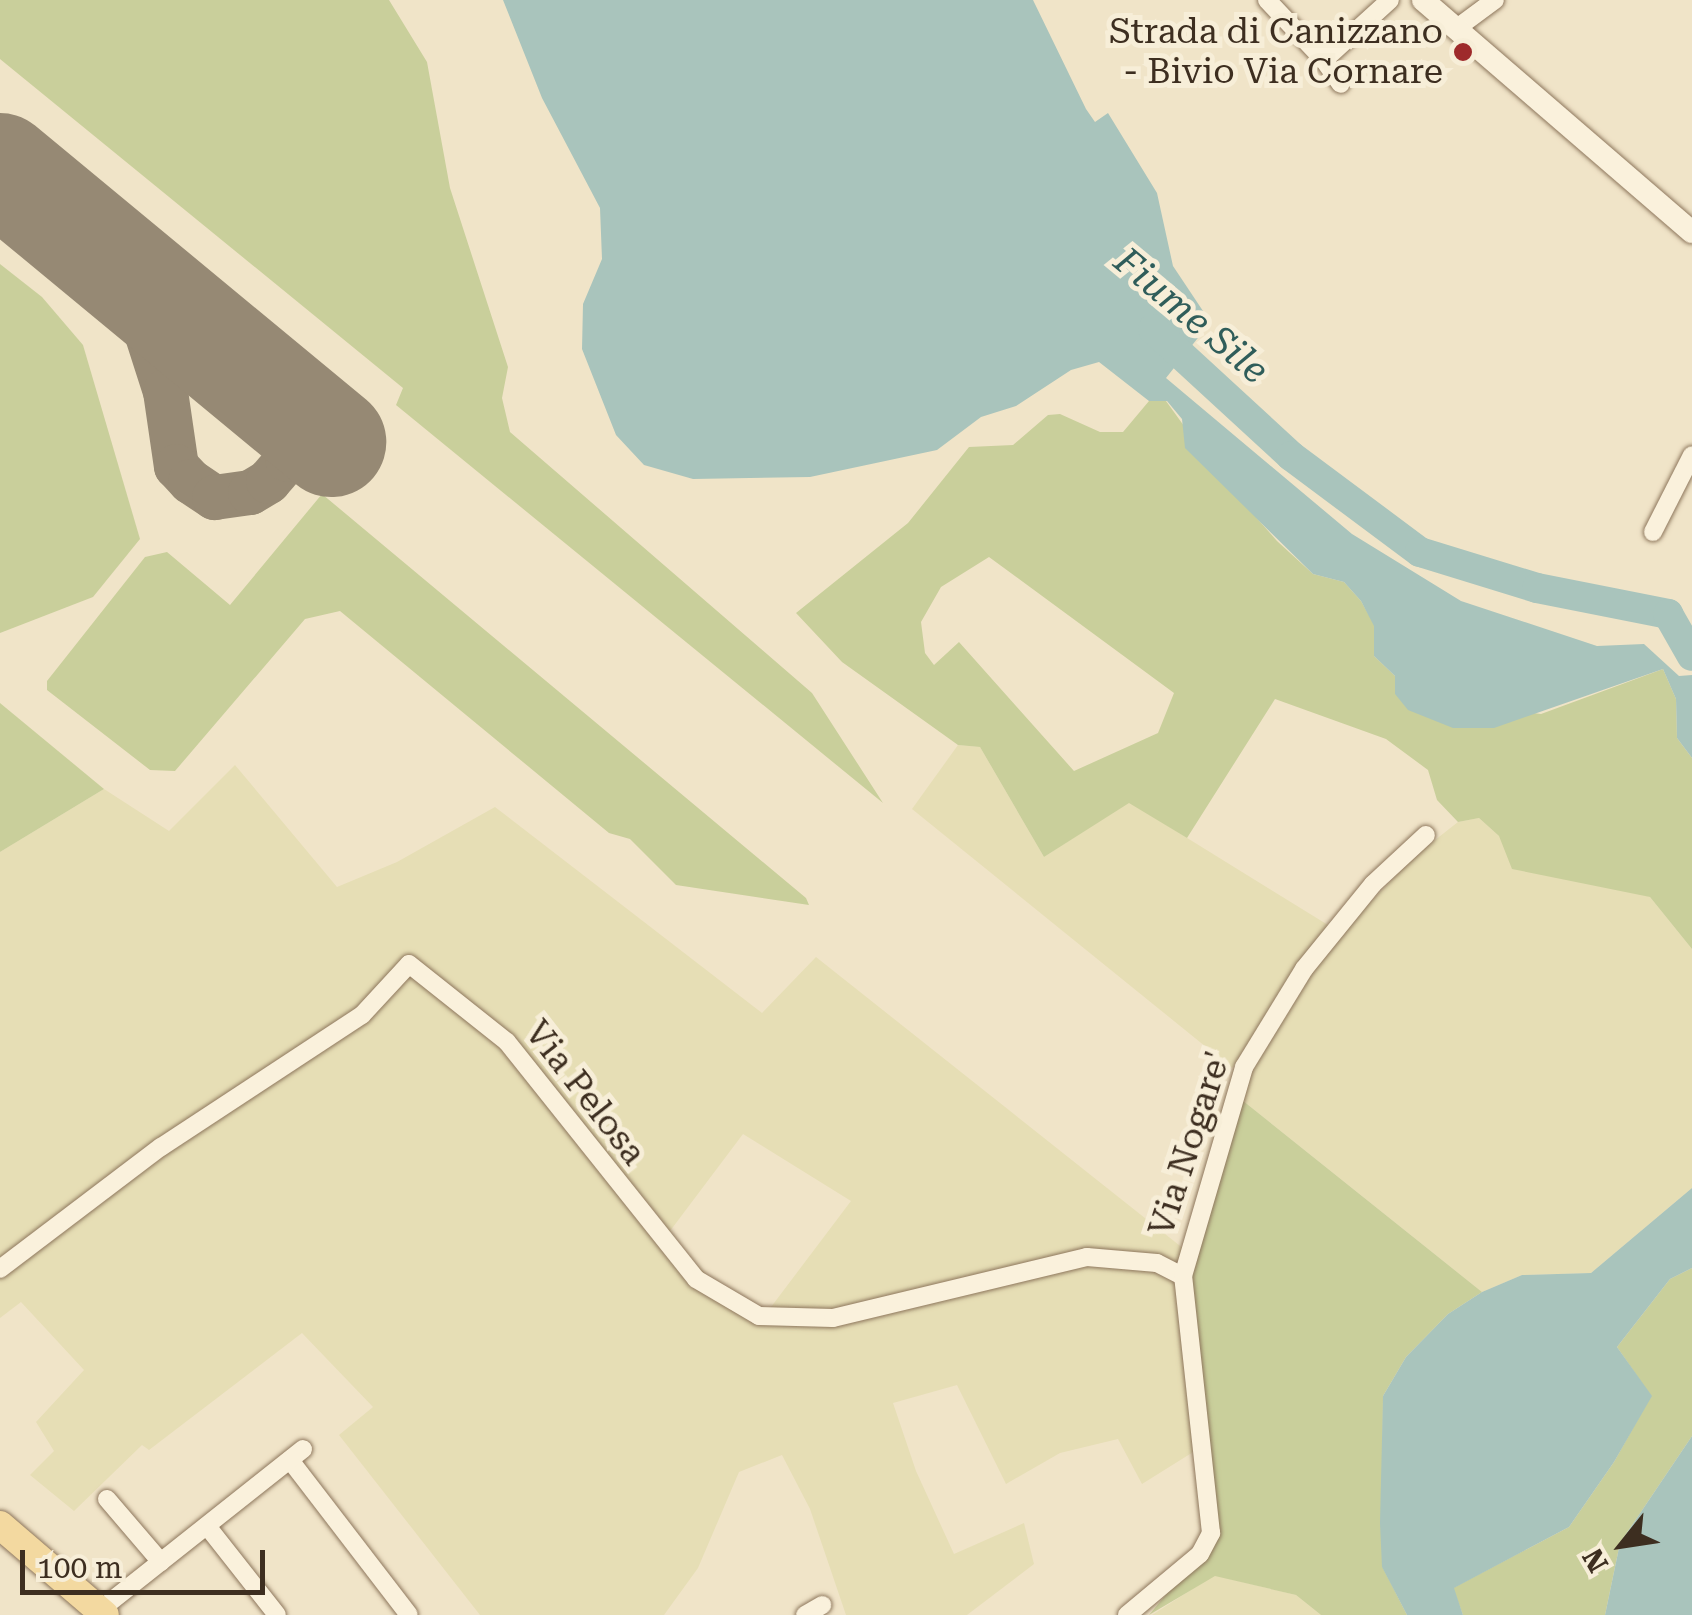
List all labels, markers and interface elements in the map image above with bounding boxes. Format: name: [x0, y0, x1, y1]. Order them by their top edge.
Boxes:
place label: Strada di Canizzano - Bivio Via Cornare: [1109, 11, 1443, 93]
marker: Strada di Canizzano - Bivio Via Cornare: [1452, 41, 1474, 63]
water label: Fiume Sile: [1105, 239, 1277, 393]
street label: Via Pelosa: [516, 1012, 654, 1174]
street label: Via Nogare': [1140, 1046, 1240, 1242]
north arrow: [1572, 1495, 1672, 1595]
scale bar: [25, 1530, 270, 1592]
text: N: [1576, 1543, 1615, 1578]
text: 100 m: [37, 1550, 122, 1585]

